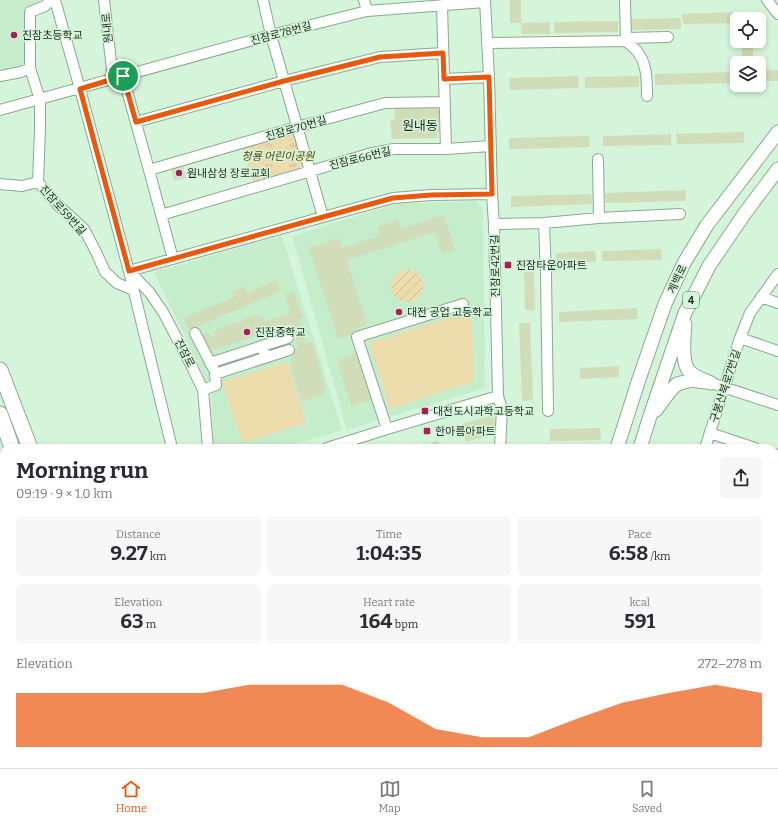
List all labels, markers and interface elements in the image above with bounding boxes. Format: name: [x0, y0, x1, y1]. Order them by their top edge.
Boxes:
street label: 원내로: [99, 12, 116, 44]
map controls: [730, 12, 766, 92]
button: locate: [730, 12, 766, 48]
street label: 진잠로78번길: [249, 19, 313, 48]
place label: 진잠초등학교: [22, 29, 83, 42]
marker: 진잠초등학교: [9, 30, 19, 40]
button: layers: [730, 56, 766, 92]
pin: [106, 59, 140, 93]
icon: arrive: [112, 65, 134, 87]
street label: 진잠로70번길: [264, 114, 328, 143]
district label: 원내동: [402, 118, 438, 133]
street label: 진잠로66번길: [328, 144, 393, 172]
park label: 청룡 어린이공원: [242, 150, 315, 163]
place label: 원내삼성 장로교회: [187, 167, 270, 180]
marker: 원내삼성 장로교회: [174, 168, 184, 178]
street label: 진잠로59번길: [37, 183, 88, 238]
street label: 진잠로42번길: [488, 234, 503, 298]
place label: 진잠타운아파트: [516, 259, 587, 272]
marker: 진잠타운아파트: [503, 260, 513, 270]
street label: 계백로: [665, 263, 690, 296]
road number: 4: [683, 292, 699, 308]
place label: 대전 공업 고등학교: [407, 306, 492, 319]
marker: 대전 공업 고등학교: [394, 307, 404, 317]
place label: 진잠중학교: [255, 326, 306, 339]
marker: 진잠중학교: [242, 327, 252, 337]
street label: 진잠로: [172, 337, 197, 370]
street label: 구봉산북로7번길: [707, 348, 743, 424]
place label: 대전도시과학고등학교: [433, 405, 534, 418]
marker: 대전도시과학고등학교: [420, 406, 430, 416]
place label: 한아름아파트: [435, 425, 496, 438]
marker: 한아름아파트: [422, 426, 432, 436]
text: Morning run: [16, 457, 148, 484]
button: share: [720, 457, 762, 499]
text: 09:19 · 9 × 1.0 km: [16, 486, 113, 501]
text: Distance: [116, 528, 161, 541]
text: Time: [376, 528, 402, 541]
text: Pace: [628, 528, 652, 541]
text: 9.27: [110, 541, 148, 565]
text: 1:04:35: [356, 541, 422, 565]
text: 6:58: [609, 541, 648, 565]
text: km: [148, 550, 166, 563]
text: /km: [648, 550, 671, 563]
text: Elevation: [114, 596, 162, 609]
text: Heart rate: [363, 596, 415, 609]
text: kcal: [629, 596, 650, 609]
text: 63: [120, 609, 144, 633]
text: 164: [360, 609, 393, 633]
text: 591: [624, 609, 655, 633]
text: m: [144, 618, 156, 631]
text: bpm: [393, 618, 418, 631]
text: Elevation: [16, 656, 73, 671]
text: 272–278 m: [698, 656, 762, 671]
tab: Home: [116, 778, 147, 815]
tab: Map: [378, 778, 401, 815]
tab: Saved: [632, 778, 662, 815]

